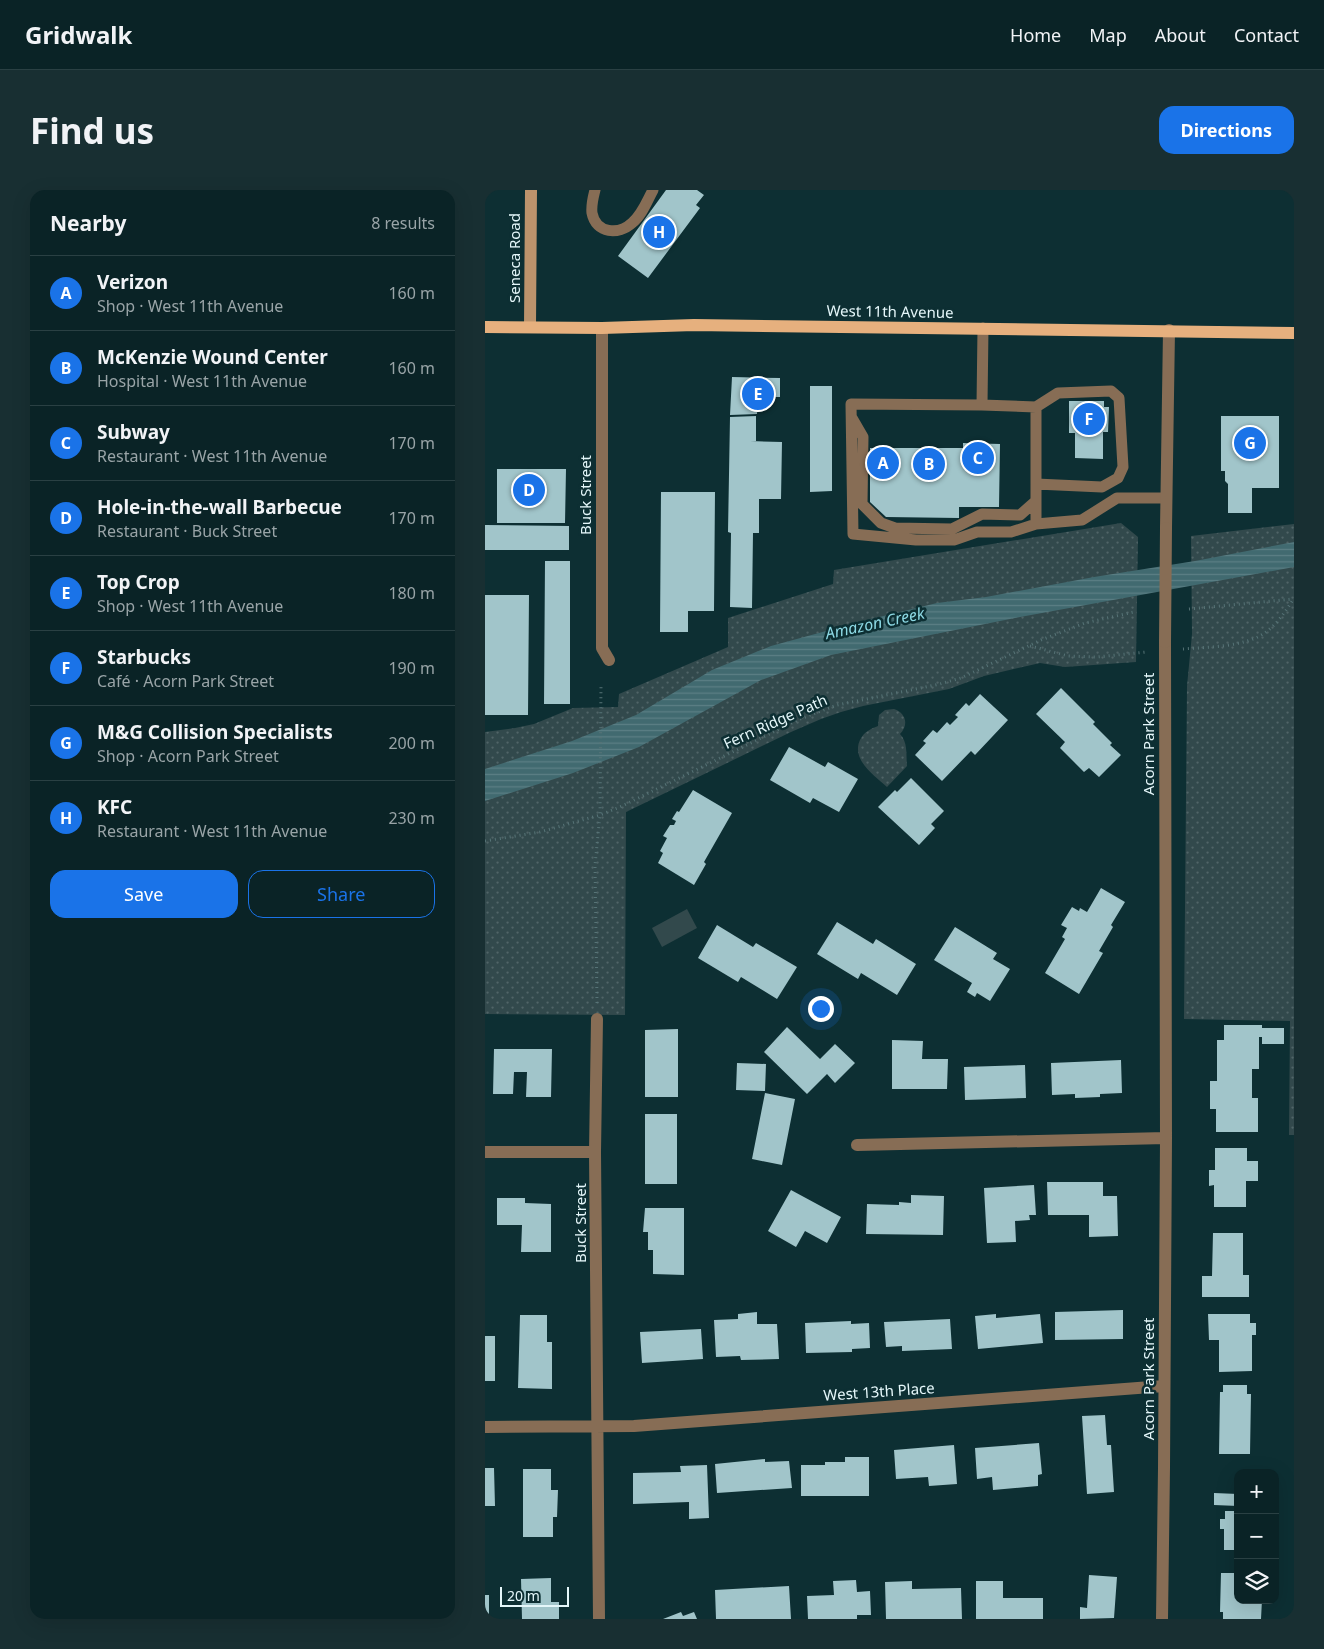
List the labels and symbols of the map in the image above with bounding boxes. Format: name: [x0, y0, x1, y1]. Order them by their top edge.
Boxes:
street label: Seneca Road: [504, 213, 524, 303]
pin: H: [643, 213, 675, 251]
street label: West 11th Avenue: [826, 300, 954, 322]
pin: E: [742, 375, 774, 413]
pin: F: [1073, 400, 1105, 438]
pin: G: [1234, 424, 1266, 462]
pin: C: [962, 439, 994, 477]
pin: A: [867, 444, 899, 482]
pin: B: [913, 445, 945, 483]
street label: Buck Street: [575, 454, 595, 535]
pin: D: [513, 471, 545, 509]
water label: Amazon Creek: [822, 602, 928, 644]
street label: Acorn Park Street: [1138, 672, 1158, 795]
street label: Fern Ridge Path: [720, 689, 830, 753]
your location: [808, 996, 834, 1022]
street label: Buck Street: [570, 1182, 590, 1263]
street label: Acorn Park Street: [1138, 1317, 1158, 1440]
street label: West 13th Place: [823, 1377, 935, 1405]
scale bar: [500, 1584, 569, 1607]

